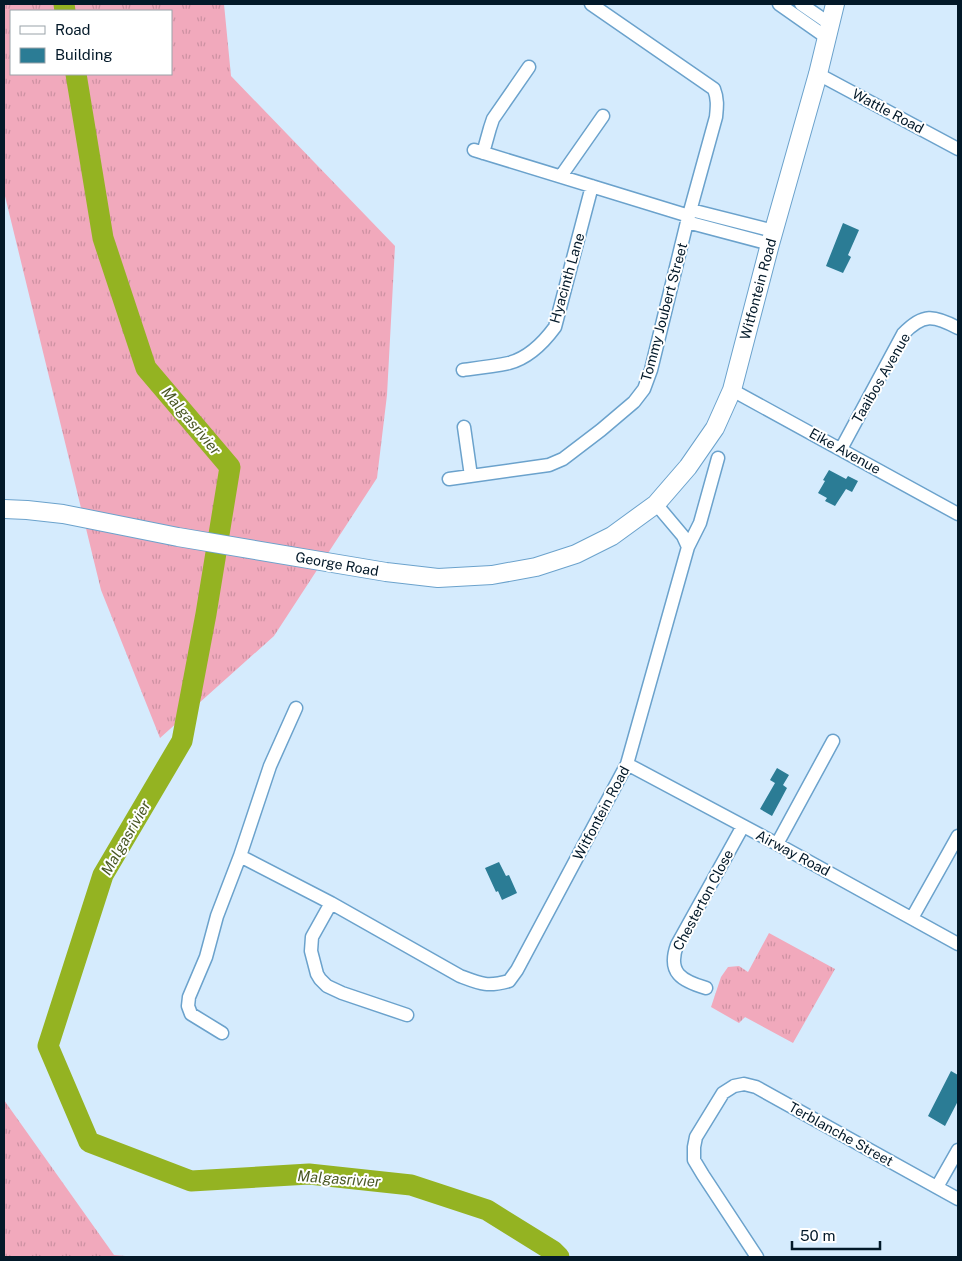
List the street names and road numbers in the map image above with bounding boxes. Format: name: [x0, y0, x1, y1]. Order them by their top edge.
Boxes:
street label: Wattle Road: [850, 85, 926, 137]
street label: Hyacinth Lane: [546, 231, 588, 325]
street label: Witfontein Road: [737, 237, 779, 341]
street label: Tommy Joubert Street: [638, 241, 690, 383]
street label: Taaibos Avenue: [849, 330, 913, 426]
street label: Eike Avenue: [807, 425, 883, 477]
street label: George Road: [294, 549, 380, 579]
street label: Witfontein Road: [569, 763, 633, 863]
street label: Airway Road: [753, 827, 833, 879]
street label: Chesterton Close: [670, 847, 736, 953]
street label: Terblanche Street: [786, 1099, 896, 1169]

